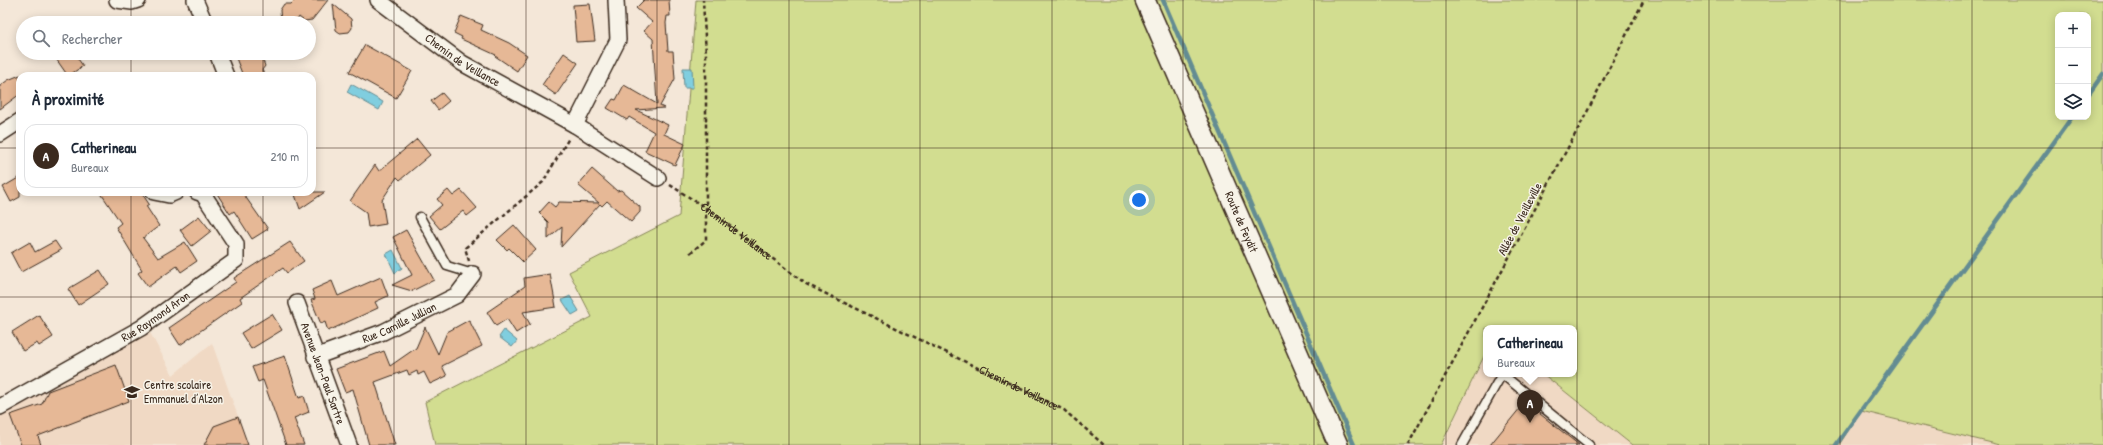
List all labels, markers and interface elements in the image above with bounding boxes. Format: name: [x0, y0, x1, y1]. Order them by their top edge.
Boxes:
map controls: [2055, 12, 2091, 120]
button: +: [2055, 12, 2091, 48]
search box: [16, 16, 316, 60]
icon: search: [30, 27, 52, 49]
text: Rechercher: [62, 28, 123, 49]
street label: Chemin de Veillance: [422, 29, 504, 90]
button: −: [2055, 48, 2091, 84]
button: layers: [2055, 84, 2091, 120]
text: À proximité: [32, 87, 104, 110]
text: Catherineau: [71, 137, 136, 158]
text: A: [43, 147, 49, 165]
text: 210 m: [271, 147, 299, 165]
text: Bureaux: [71, 158, 109, 176]
street label: Allée de Vieilleville: [1493, 179, 1546, 258]
street label: Route de Feydit: [1221, 189, 1263, 256]
your location: [1129, 190, 1149, 210]
street label: Chemin de Veillance: [697, 198, 777, 264]
street label: Rue Raymond Aron: [118, 287, 193, 345]
street label: Rue Camille Jullian: [360, 298, 439, 347]
street label: Avenue Jean-Paul Sartre: [297, 320, 350, 427]
popup: [1483, 325, 1577, 377]
text: Catherineau: [1497, 332, 1563, 353]
text: Bureaux: [1497, 353, 1535, 371]
street label: Chemin de Veillance: [976, 361, 1062, 414]
place label: Centre scolaire Emmanuel d’Alzon: [144, 376, 223, 407]
school or university icon: Centre scolaire Emmanuel d’Alzon: [123, 383, 141, 401]
pin: A: [1517, 390, 1543, 423]

